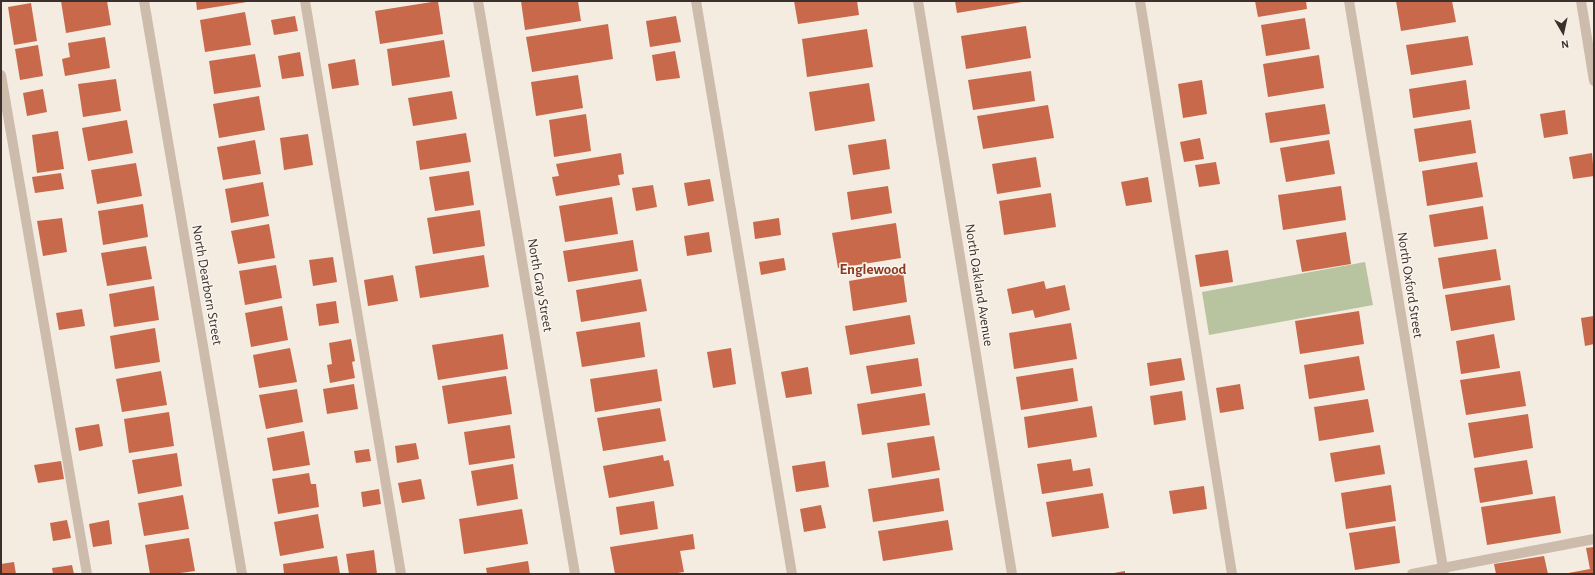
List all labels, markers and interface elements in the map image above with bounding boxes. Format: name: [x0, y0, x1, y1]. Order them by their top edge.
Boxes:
north arrow: [1543, 12, 1583, 52]
text: N: [1560, 38, 1570, 50]
street label: North Oakland Avenue: [961, 223, 997, 347]
street label: North Dearborn Street: [188, 224, 226, 346]
street label: North Oxford Street: [1393, 231, 1427, 339]
street label: North Gray Street: [524, 237, 556, 333]
district label: Englewood: [840, 260, 906, 278]

